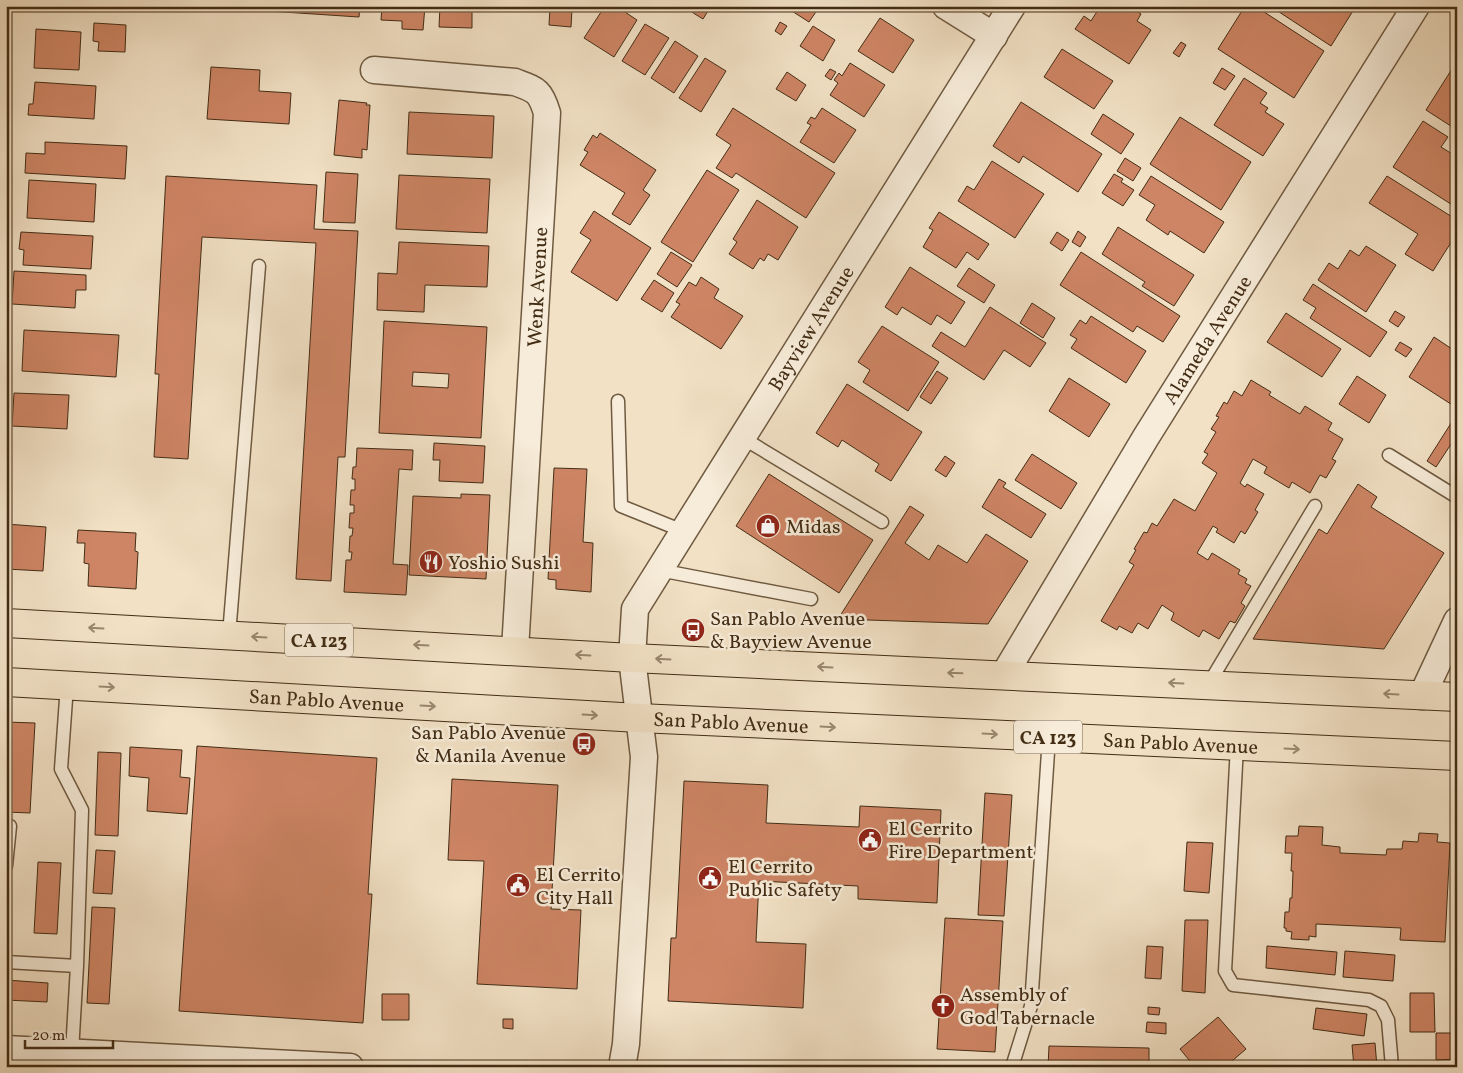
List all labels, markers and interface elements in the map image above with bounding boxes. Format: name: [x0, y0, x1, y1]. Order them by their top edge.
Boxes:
street label: Wenk Avenue: [522, 226, 556, 348]
street label: Bayview Avenue: [763, 261, 862, 397]
street label: Alameda Avenue: [1158, 271, 1260, 411]
shop icon: Midas: [755, 513, 781, 539]
place label: Midas: [786, 514, 840, 542]
restaurant icon: Yoshio Sushi: [418, 549, 444, 575]
place label: Yoshio Sushi: [448, 550, 559, 578]
place label: San Pablo Avenue & Bayview Avenue: [710, 606, 872, 657]
bus stop icon: San Pablo Avenue & Bayview Avenue: [680, 617, 706, 643]
one-way arrow: [89, 623, 105, 632]
road number: CA 123: [285, 624, 353, 656]
one-way arrow: [251, 632, 267, 641]
one-way arrow: [413, 641, 429, 650]
one-way arrow: [575, 650, 591, 659]
one-way arrow: [655, 654, 672, 664]
one-way arrow: [818, 663, 834, 672]
one-way arrow: [948, 668, 964, 678]
one-way arrow: [1168, 679, 1184, 688]
one-way arrow: [99, 683, 115, 692]
street label: San Pablo Avenue: [248, 684, 405, 721]
one-way arrow: [1383, 690, 1399, 699]
one-way arrow: [420, 701, 436, 710]
street label: San Pablo Avenue: [653, 707, 809, 742]
one-way arrow: [582, 711, 598, 720]
place label: San Pablo Avenue & Manila Avenue: [411, 720, 566, 771]
road number: CA 123: [1014, 720, 1082, 754]
one-way arrow: [820, 722, 836, 731]
street label: San Pablo Avenue: [1102, 728, 1259, 763]
one-way arrow: [982, 730, 998, 739]
bus stop icon: San Pablo Avenue & Manila Avenue: [571, 731, 597, 757]
one-way arrow: [1284, 744, 1300, 753]
place label: El Cerrito Fire Department: [888, 816, 1034, 867]
public building icon: El Cerrito Fire Department: [857, 827, 883, 853]
place label: El Cerrito Public Safety: [728, 854, 842, 905]
place label: El Cerrito City Hall: [536, 862, 621, 913]
public building icon: El Cerrito Public Safety: [697, 865, 723, 891]
public building icon: El Cerrito City Hall: [505, 872, 531, 898]
place label: Assembly of God Tabernacle: [960, 982, 1095, 1033]
church icon: Assembly of God Tabernacle: [930, 993, 956, 1019]
scale bar: [25, 1018, 112, 1050]
text: 20 m: [32, 1026, 65, 1047]

